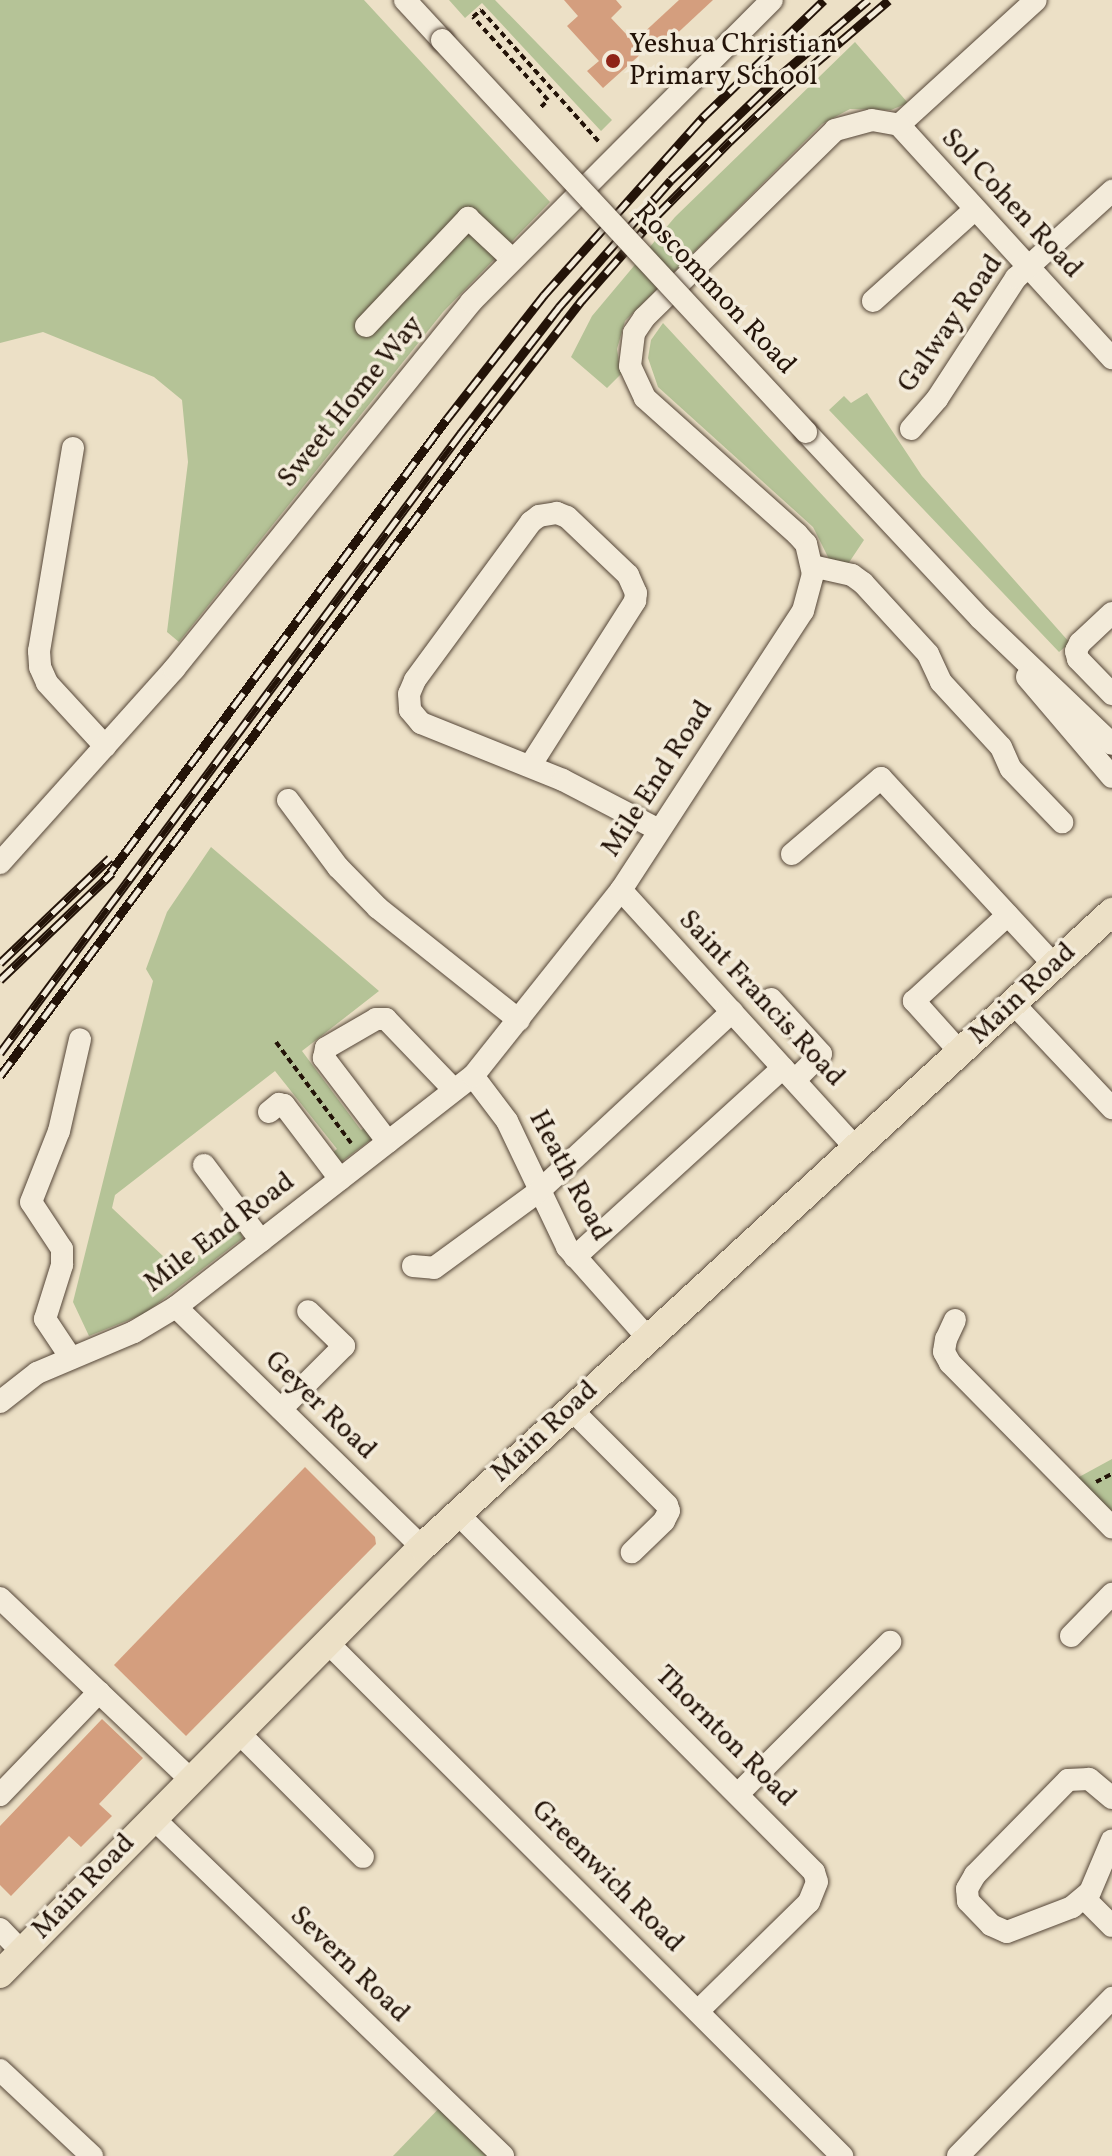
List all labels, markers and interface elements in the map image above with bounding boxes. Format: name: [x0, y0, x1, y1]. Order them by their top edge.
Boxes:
place label: Yeshua Christian Primary School: [629, 28, 837, 94]
marker: Yeshua Christian Primary School: [604, 52, 622, 70]
street label: Sol Cohen Road: [933, 122, 1089, 286]
street label: Roscommon Road: [626, 196, 802, 382]
street label: Galway Road: [891, 248, 1011, 400]
street label: Sweet Home Way: [271, 309, 431, 495]
street label: Mile End Road: [595, 694, 721, 864]
street label: Saint Francis Road: [671, 904, 851, 1094]
street label: Main Road: [963, 936, 1083, 1052]
street label: Heath Road: [521, 1105, 617, 1247]
street label: Mile End Road: [138, 1165, 302, 1301]
street label: Geyer Road: [257, 1345, 383, 1467]
street label: Main Road: [485, 1374, 605, 1490]
street label: Thornton Road: [647, 1659, 803, 1815]
street label: Greenwich Road: [524, 1794, 690, 1960]
street label: Main Road: [25, 1827, 143, 1947]
street label: Severn Road: [282, 1900, 416, 2030]

